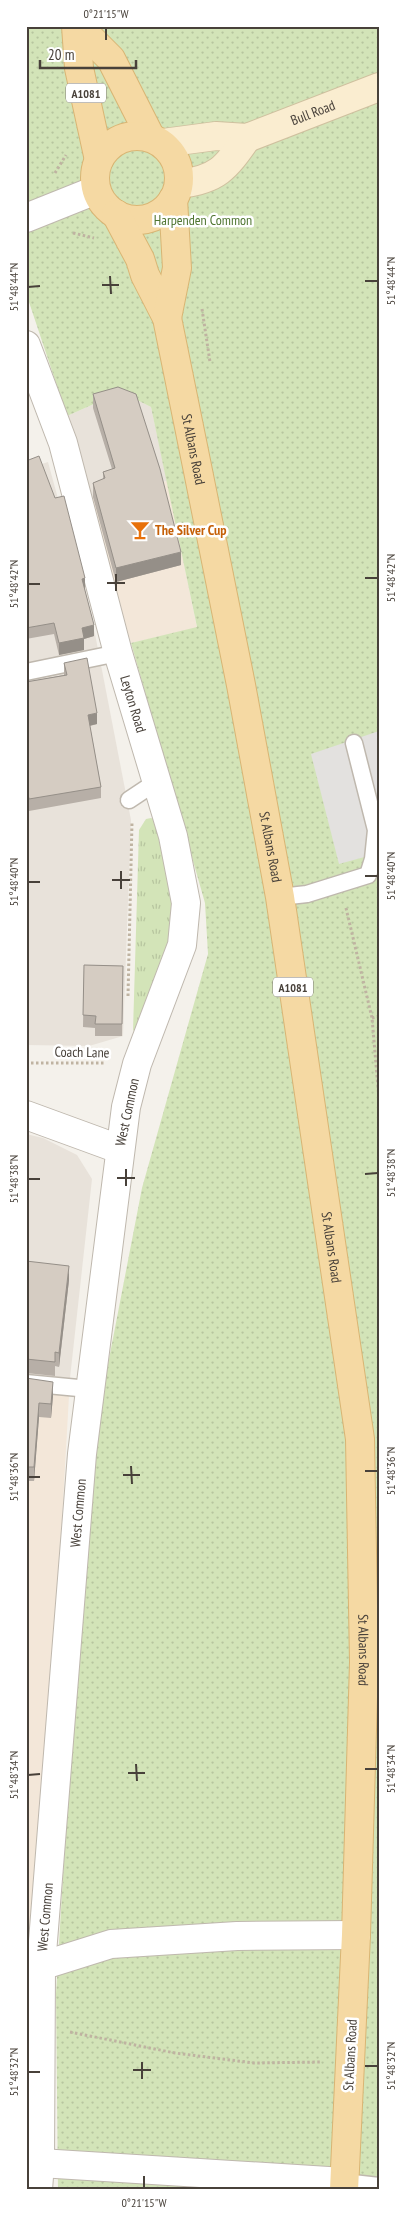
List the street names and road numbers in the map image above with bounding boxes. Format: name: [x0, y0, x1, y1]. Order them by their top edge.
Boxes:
road number: A1081: [66, 84, 106, 102]
street label: Bull Road: [288, 96, 337, 129]
street label: St Albans Road: [178, 412, 210, 486]
street label: Leyton Road: [116, 673, 150, 735]
street label: St Albans Road: [255, 810, 286, 884]
road number: A1081: [273, 978, 313, 996]
street label: Coach Lane: [54, 1043, 110, 1061]
street label: West Common: [111, 1077, 143, 1147]
street label: St Albans Road: [318, 1210, 346, 1284]
street label: West Common: [66, 1478, 90, 1548]
street label: St Albans Road: [354, 1614, 373, 1686]
street label: West Common: [33, 1882, 57, 1952]
street label: St Albans Road: [339, 2019, 361, 2091]

